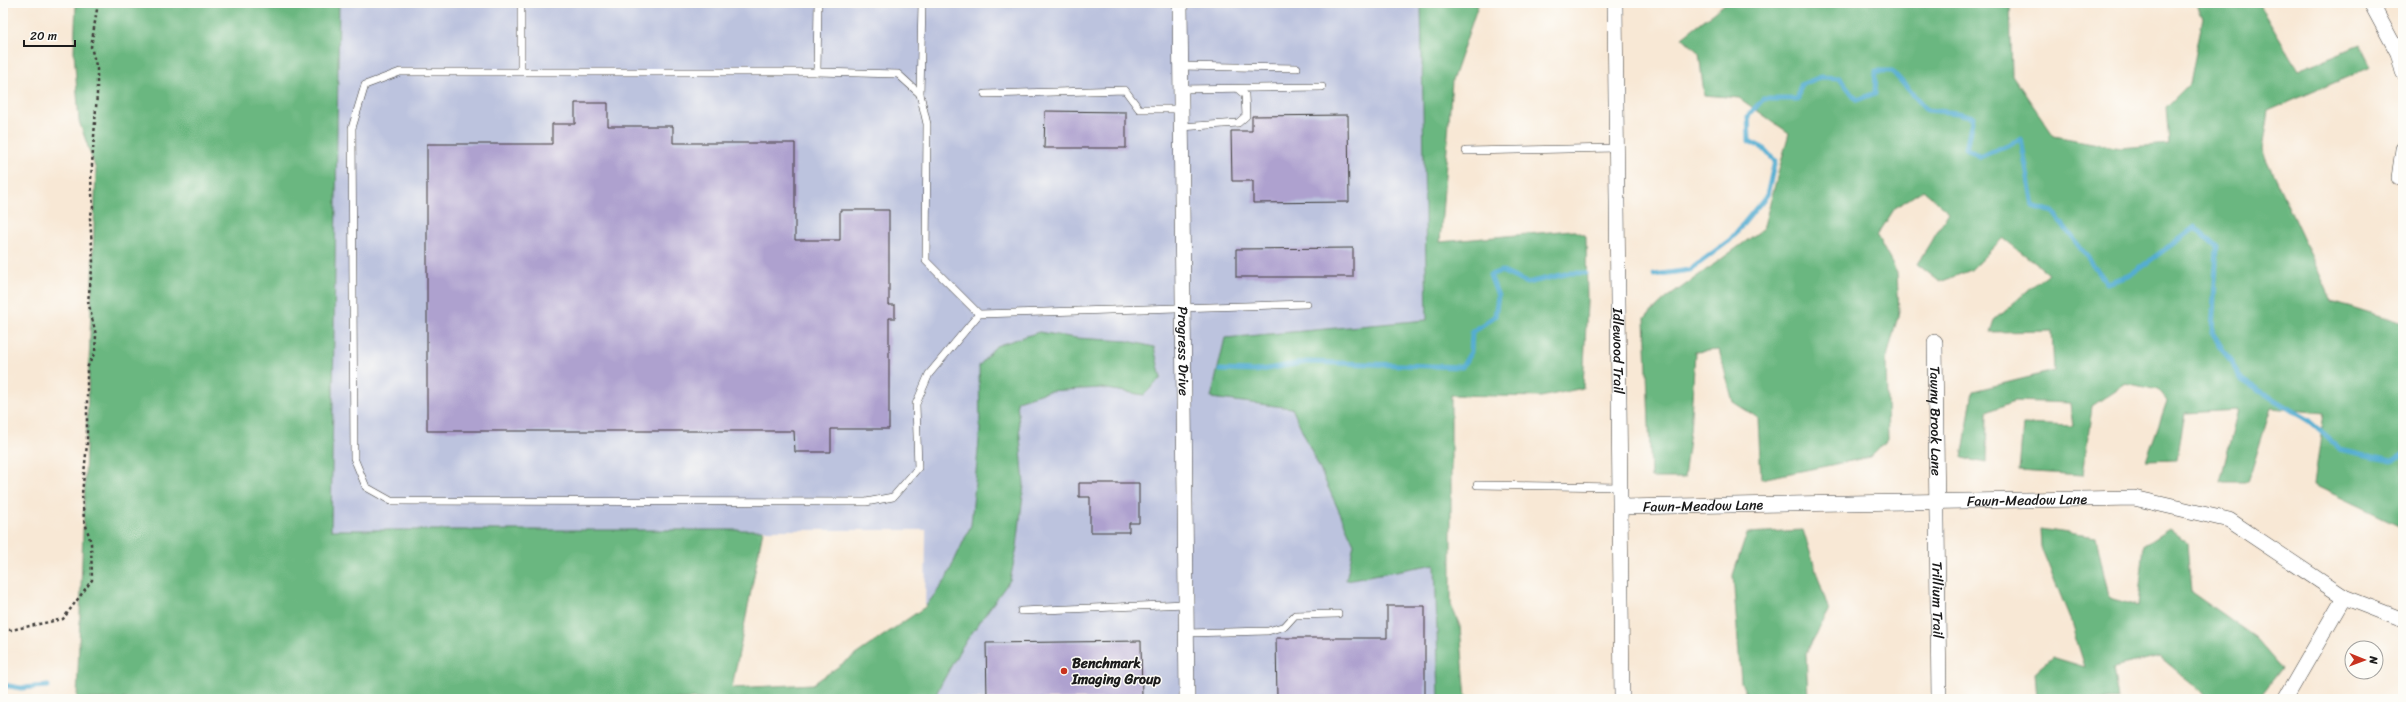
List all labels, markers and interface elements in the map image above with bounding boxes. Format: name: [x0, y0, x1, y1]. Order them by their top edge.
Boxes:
scale bar: [24, 22, 75, 48]
text: 20 m: [30, 25, 57, 47]
street label: Progress Drive: [1170, 306, 1196, 396]
street label: Idlewood Trail: [1605, 307, 1631, 395]
street label: Tawny Brook Lane: [1922, 366, 1949, 476]
street label: Fawn-Meadow Lane: [1967, 487, 2088, 514]
street label: Fawn-Meadow Lane: [1643, 493, 1764, 520]
street label: Trillium Trail: [1924, 561, 1950, 640]
north arrow: [2344, 640, 2384, 680]
place label: Benchmark Imaging Group: [1071, 651, 1161, 692]
text: N: [2364, 655, 2383, 665]
marker: Benchmark Imaging Group: [1059, 666, 1069, 676]

